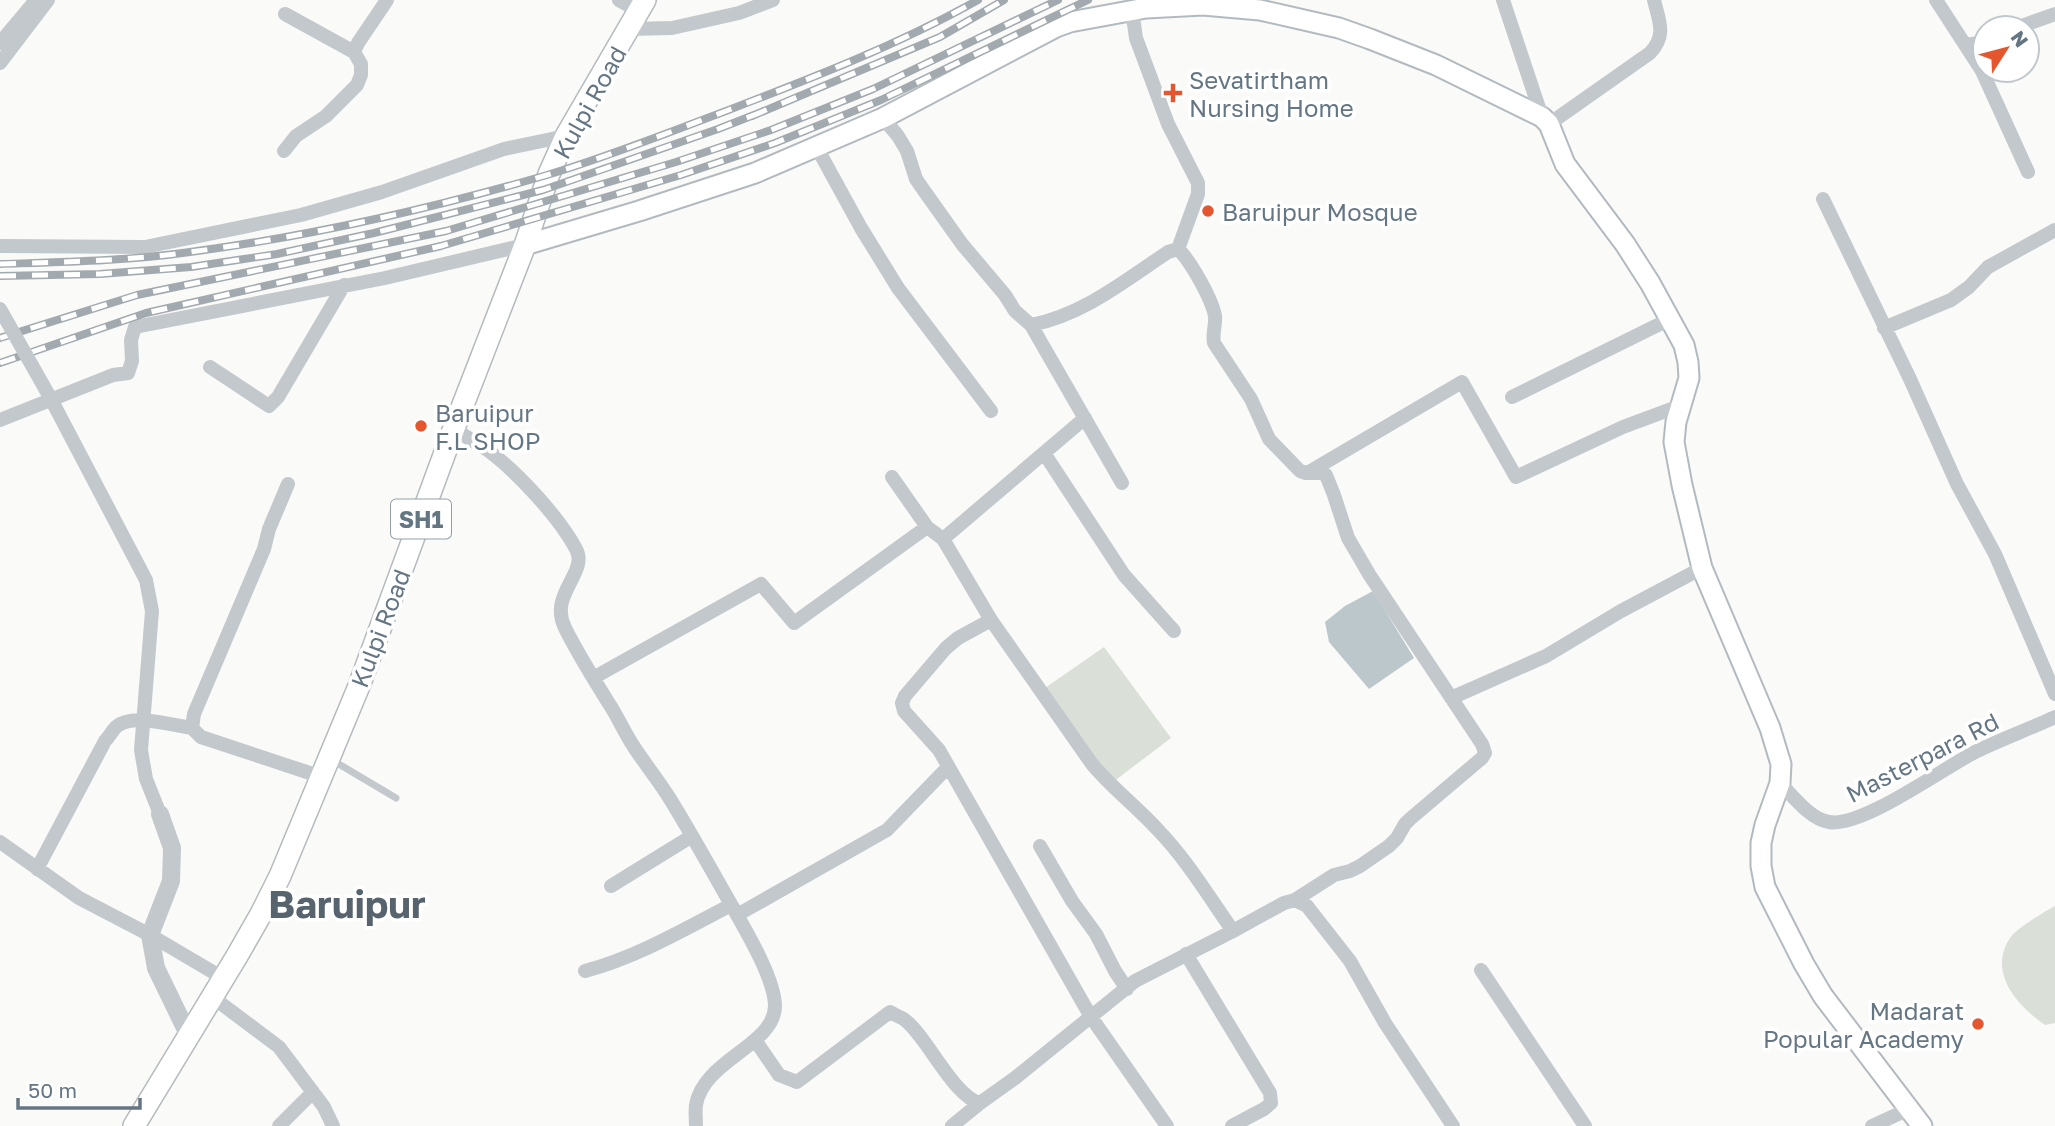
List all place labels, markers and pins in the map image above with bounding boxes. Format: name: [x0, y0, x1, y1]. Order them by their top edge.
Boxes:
place label: Sevatirtham Nursing Home: [1189, 65, 1354, 122]
marker: Sevatirtham Nursing Home: [1163, 83, 1183, 103]
place label: Baruipur Mosque: [1222, 197, 1418, 226]
marker: Baruipur Mosque: [1200, 203, 1216, 219]
place label: Baruipur F.L SHOP: [435, 398, 540, 455]
marker: Baruipur F.L SHOP: [413, 418, 429, 434]
place label: Madarat Popular Academy: [1763, 996, 1964, 1053]
marker: Madarat Popular Academy: [1970, 1016, 1986, 1032]

